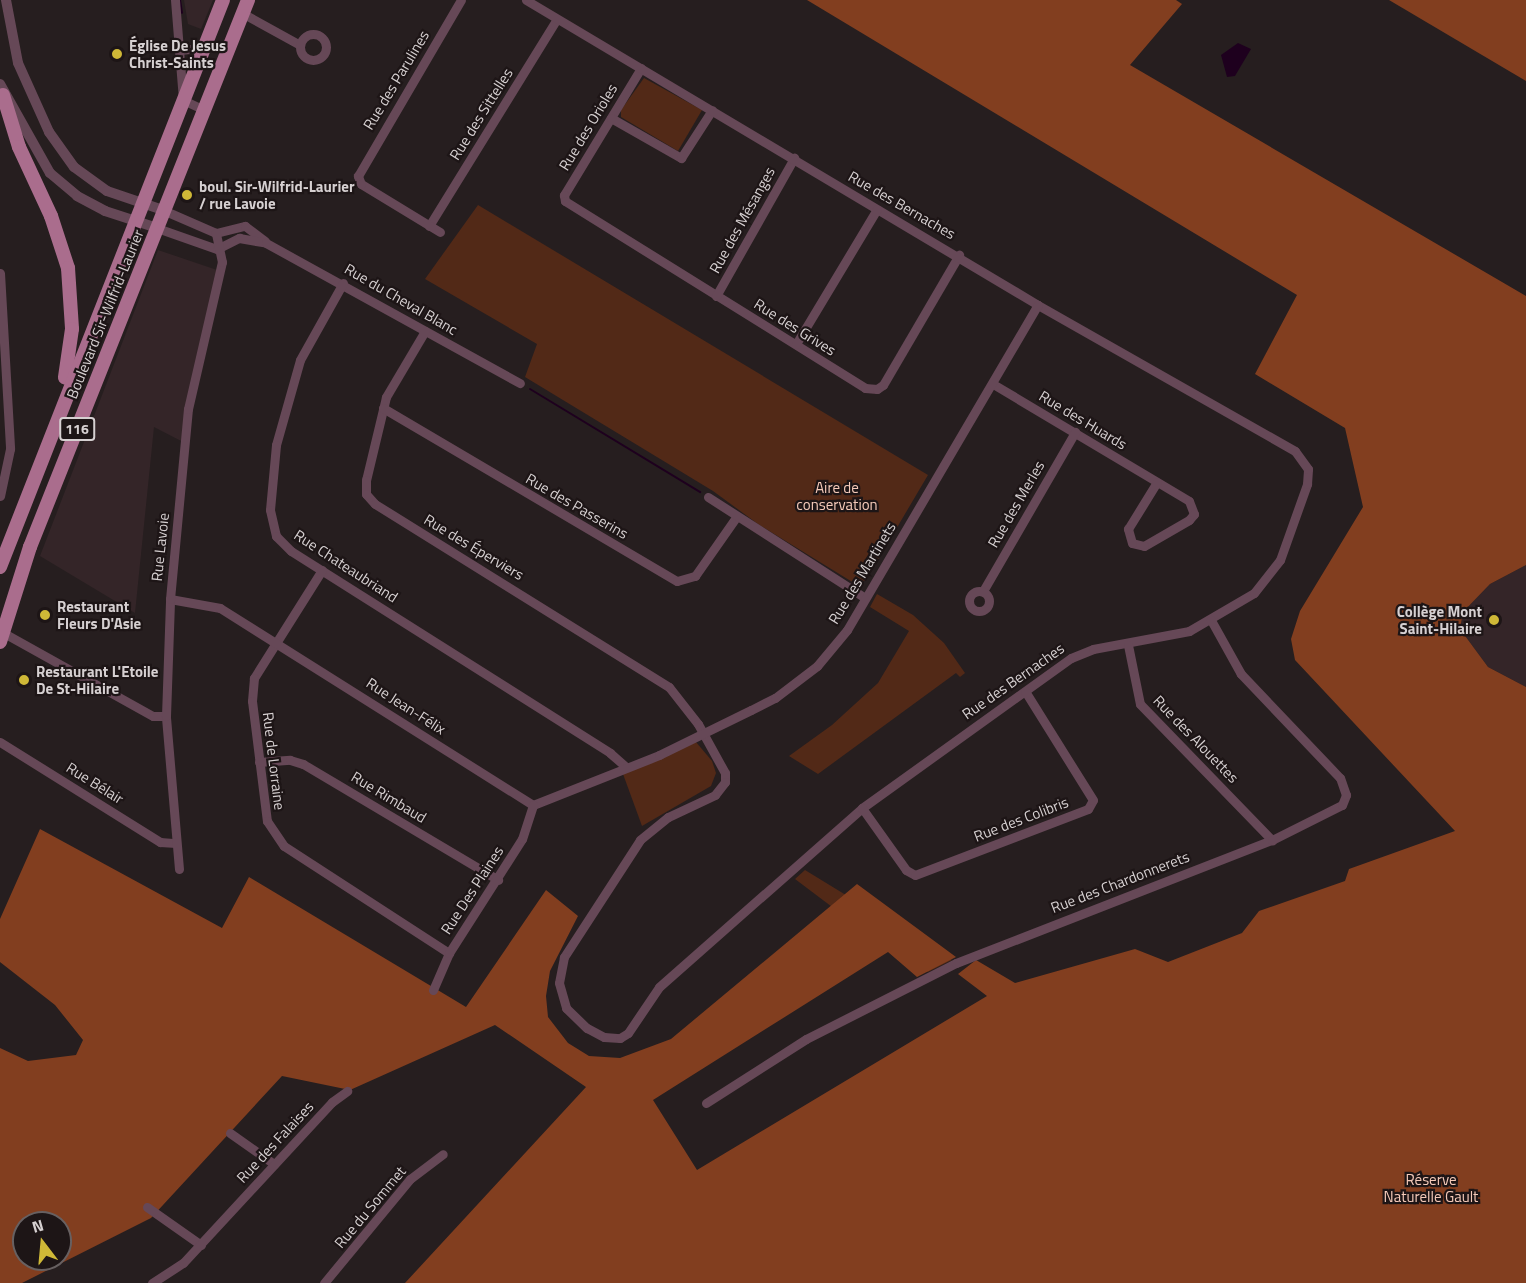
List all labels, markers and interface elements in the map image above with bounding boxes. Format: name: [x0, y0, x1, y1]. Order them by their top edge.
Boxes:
street label: Rue des Parulines: [359, 27, 433, 133]
place label: Église De Jesus Christ-Saints: [129, 36, 226, 71]
marker: Église De Jesus Christ-Saints: [110, 47, 124, 61]
street label: Rue des Sittelles: [446, 65, 516, 163]
street label: Rue des Orioles: [555, 80, 621, 174]
street label: Rue des Mésanges: [705, 164, 779, 276]
street label: Rue des Bernaches: [845, 167, 959, 243]
place label: boul. Sir-Wilfrid-Laurier / rue Lavoie: [199, 177, 354, 212]
marker: boul. Sir-Wilfrid-Laurier / rue Lavoie: [180, 188, 194, 202]
street label: Boulevard Sir-Wilfrid-Laurier: [63, 227, 147, 401]
street label: Rue du Cheval Blanc: [341, 259, 461, 339]
street label: Rue des Grives: [751, 295, 839, 359]
street label: Rue des Huards: [1036, 387, 1130, 453]
road number: 116: [59, 418, 95, 440]
street label: Rue des Merles: [984, 457, 1048, 551]
street label: Rue des Passerins: [523, 469, 631, 543]
park label: Aire de conservation: [796, 478, 878, 513]
street label: Rue des Éperviers: [421, 510, 527, 584]
street label: Rue Lavoie: [147, 512, 173, 582]
street label: Rue des Martinets: [825, 519, 899, 627]
street label: Rue Chateaubriand: [291, 526, 401, 606]
place label: Restaurant Fleurs D'Asie: [57, 597, 141, 632]
place label: Collège Mont Saint-Hilaire: [1397, 602, 1482, 637]
marker: Restaurant Fleurs D'Asie: [38, 608, 52, 622]
marker: Collège Mont Saint-Hilaire: [1487, 613, 1501, 627]
street label: Rue des Bernaches: [958, 639, 1068, 723]
place label: Restaurant L'Etoile De St-Hilaire: [36, 662, 158, 697]
marker: Restaurant L'Etoile De St-Hilaire: [17, 673, 31, 687]
street label: Rue Jean-Félix: [363, 674, 449, 738]
street label: Rue des Alouettes: [1150, 691, 1242, 787]
street label: Rue de Lorraine: [259, 711, 289, 811]
street label: Rue Bélair: [63, 758, 127, 808]
street label: Rue Rimbaud: [348, 768, 430, 826]
street label: Rue des Colibris: [971, 793, 1071, 845]
street label: Rue Des Plaines: [437, 843, 507, 937]
street label: Rue des Chardonnerets: [1048, 847, 1192, 917]
street label: Rue des Falaises: [233, 1098, 317, 1186]
street label: Rue du Sommet: [331, 1162, 409, 1252]
park label: Réserve Naturelle Gault: [1384, 1170, 1478, 1205]
north arrow: [12, 1211, 72, 1271]
text: N: [29, 1213, 46, 1239]

